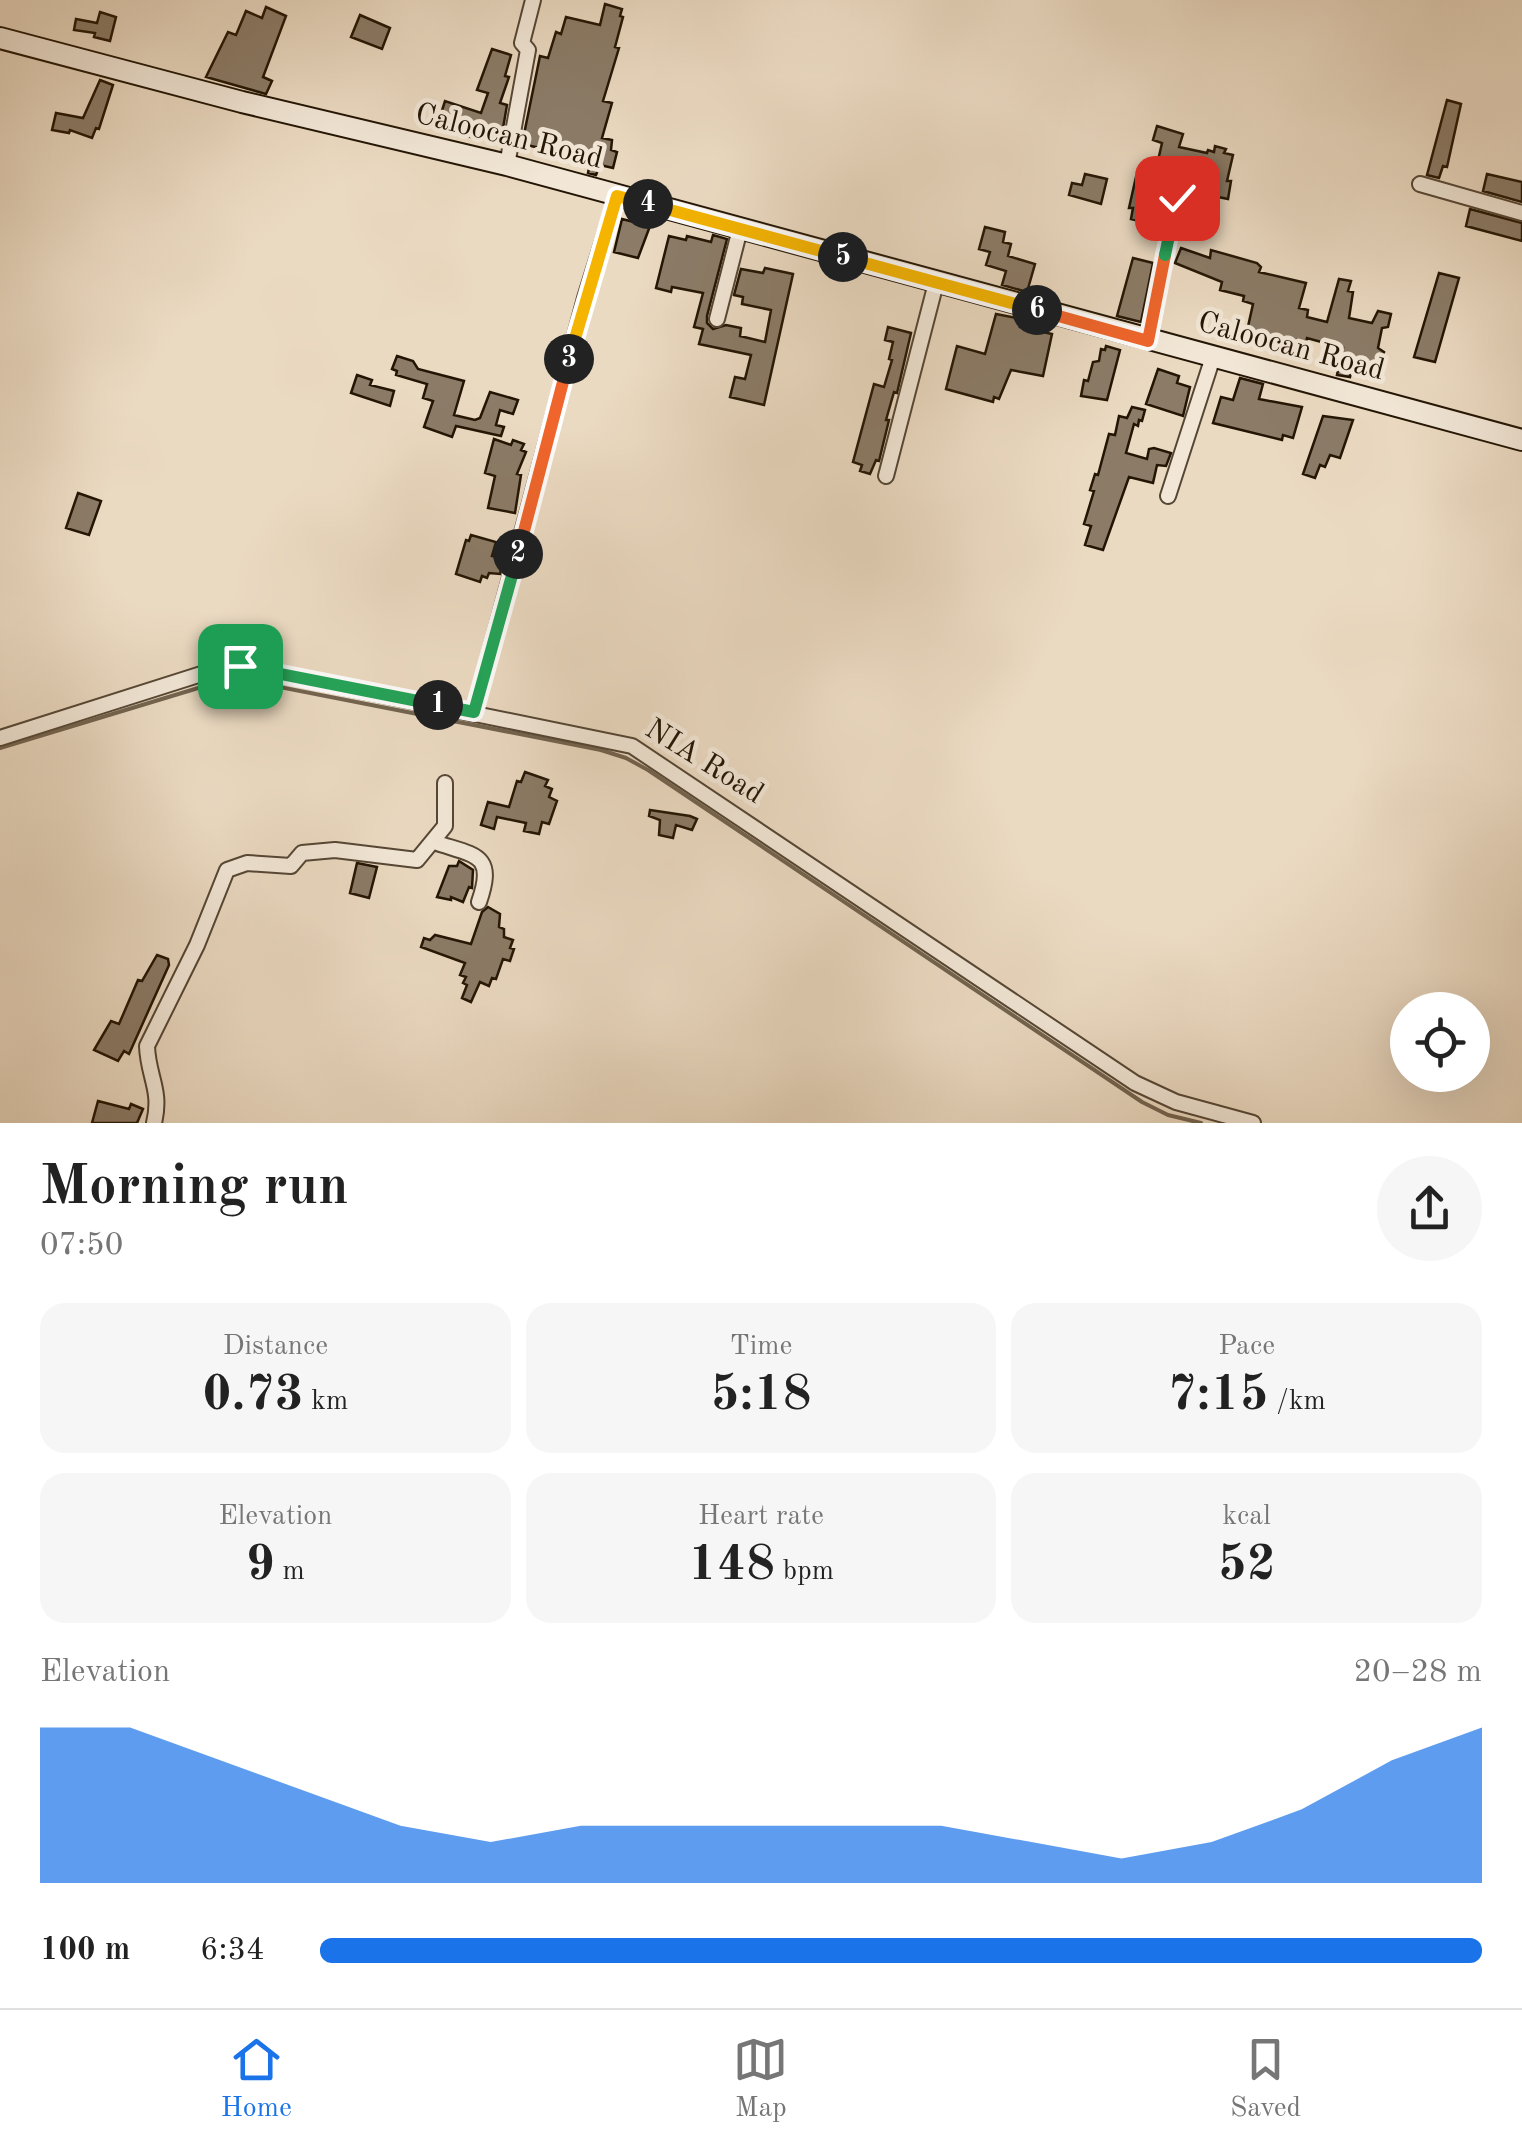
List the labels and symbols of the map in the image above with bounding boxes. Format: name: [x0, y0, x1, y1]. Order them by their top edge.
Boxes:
street label: Caloocan Road: [412, 99, 606, 175]
pin: [1135, 156, 1220, 241]
pin: 4: [623, 179, 673, 229]
pin: 5: [818, 232, 868, 282]
pin: 6: [1012, 285, 1062, 335]
street label: Caloocan Road: [1194, 308, 1388, 386]
pin: 3: [544, 334, 594, 384]
pin: 2: [493, 529, 543, 579]
pin: [198, 624, 283, 709]
pin: 1: [413, 680, 463, 730]
street label: NIA Road: [640, 714, 768, 810]

